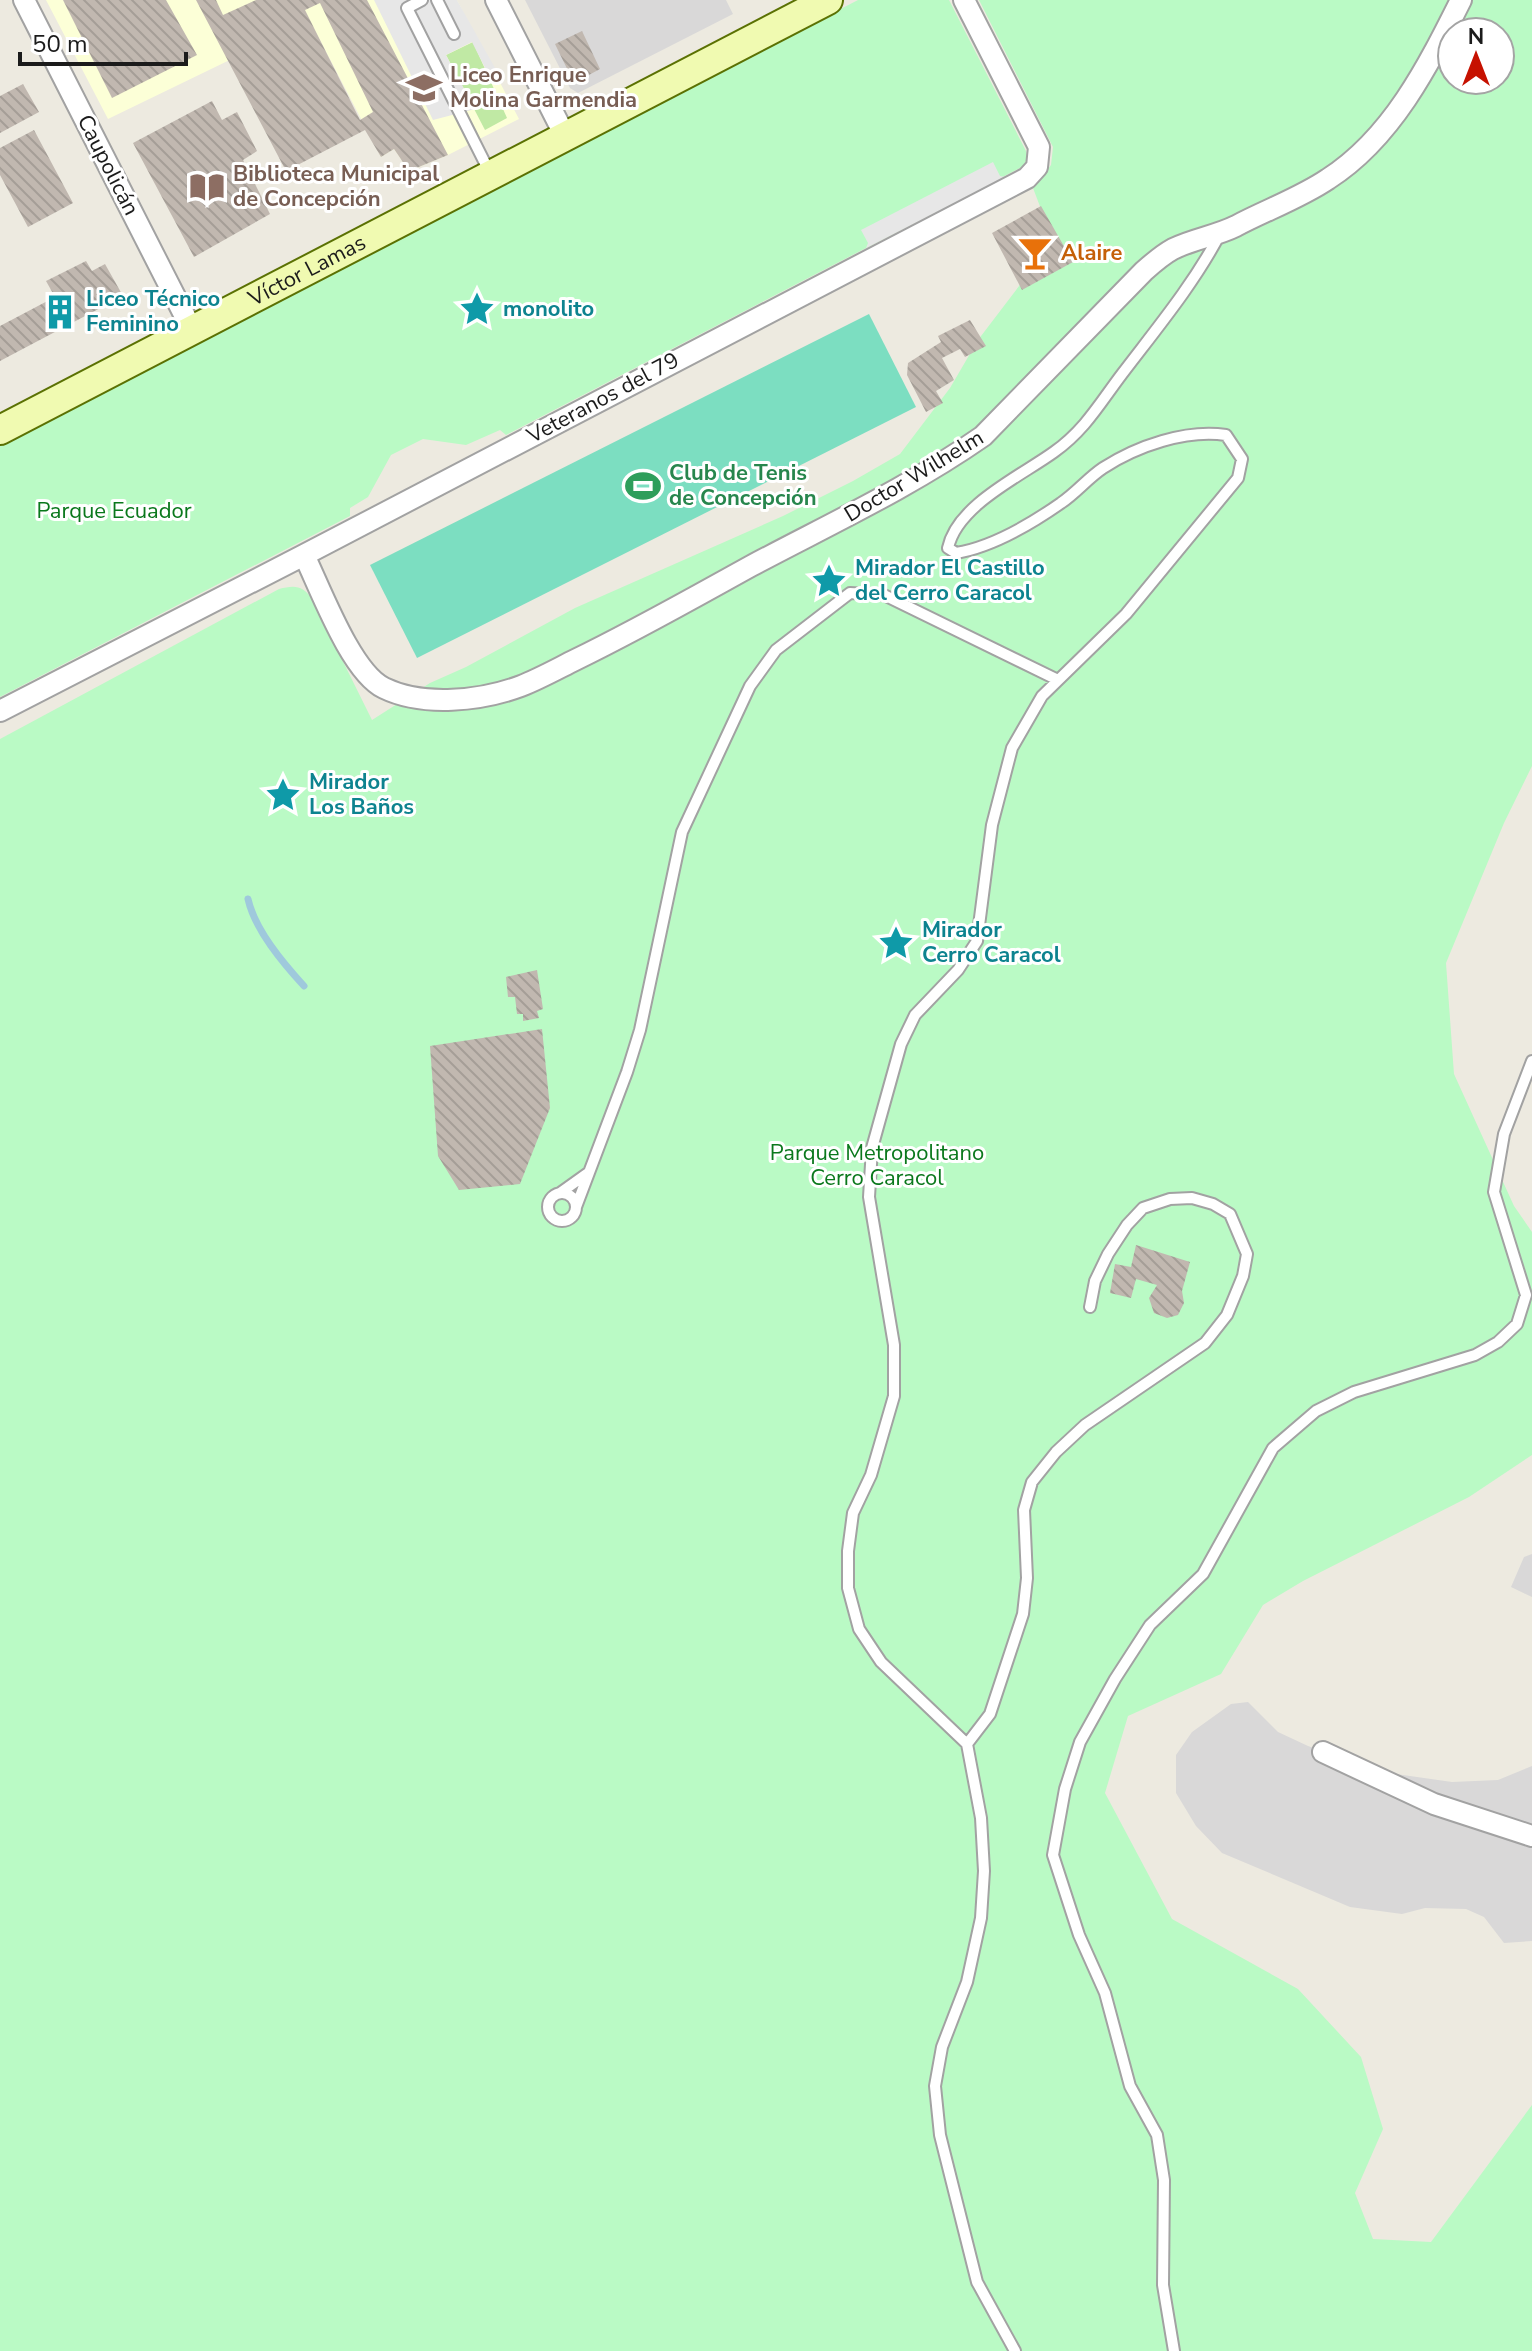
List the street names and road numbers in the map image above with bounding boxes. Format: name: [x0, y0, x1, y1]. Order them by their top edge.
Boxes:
street label: Caupolicán: [70, 109, 146, 221]
street label: Víctor Lamas: [242, 228, 371, 314]
street label: Veteranos del 79: [521, 345, 684, 451]
street label: Doctor Wilhelm: [839, 423, 989, 529]

